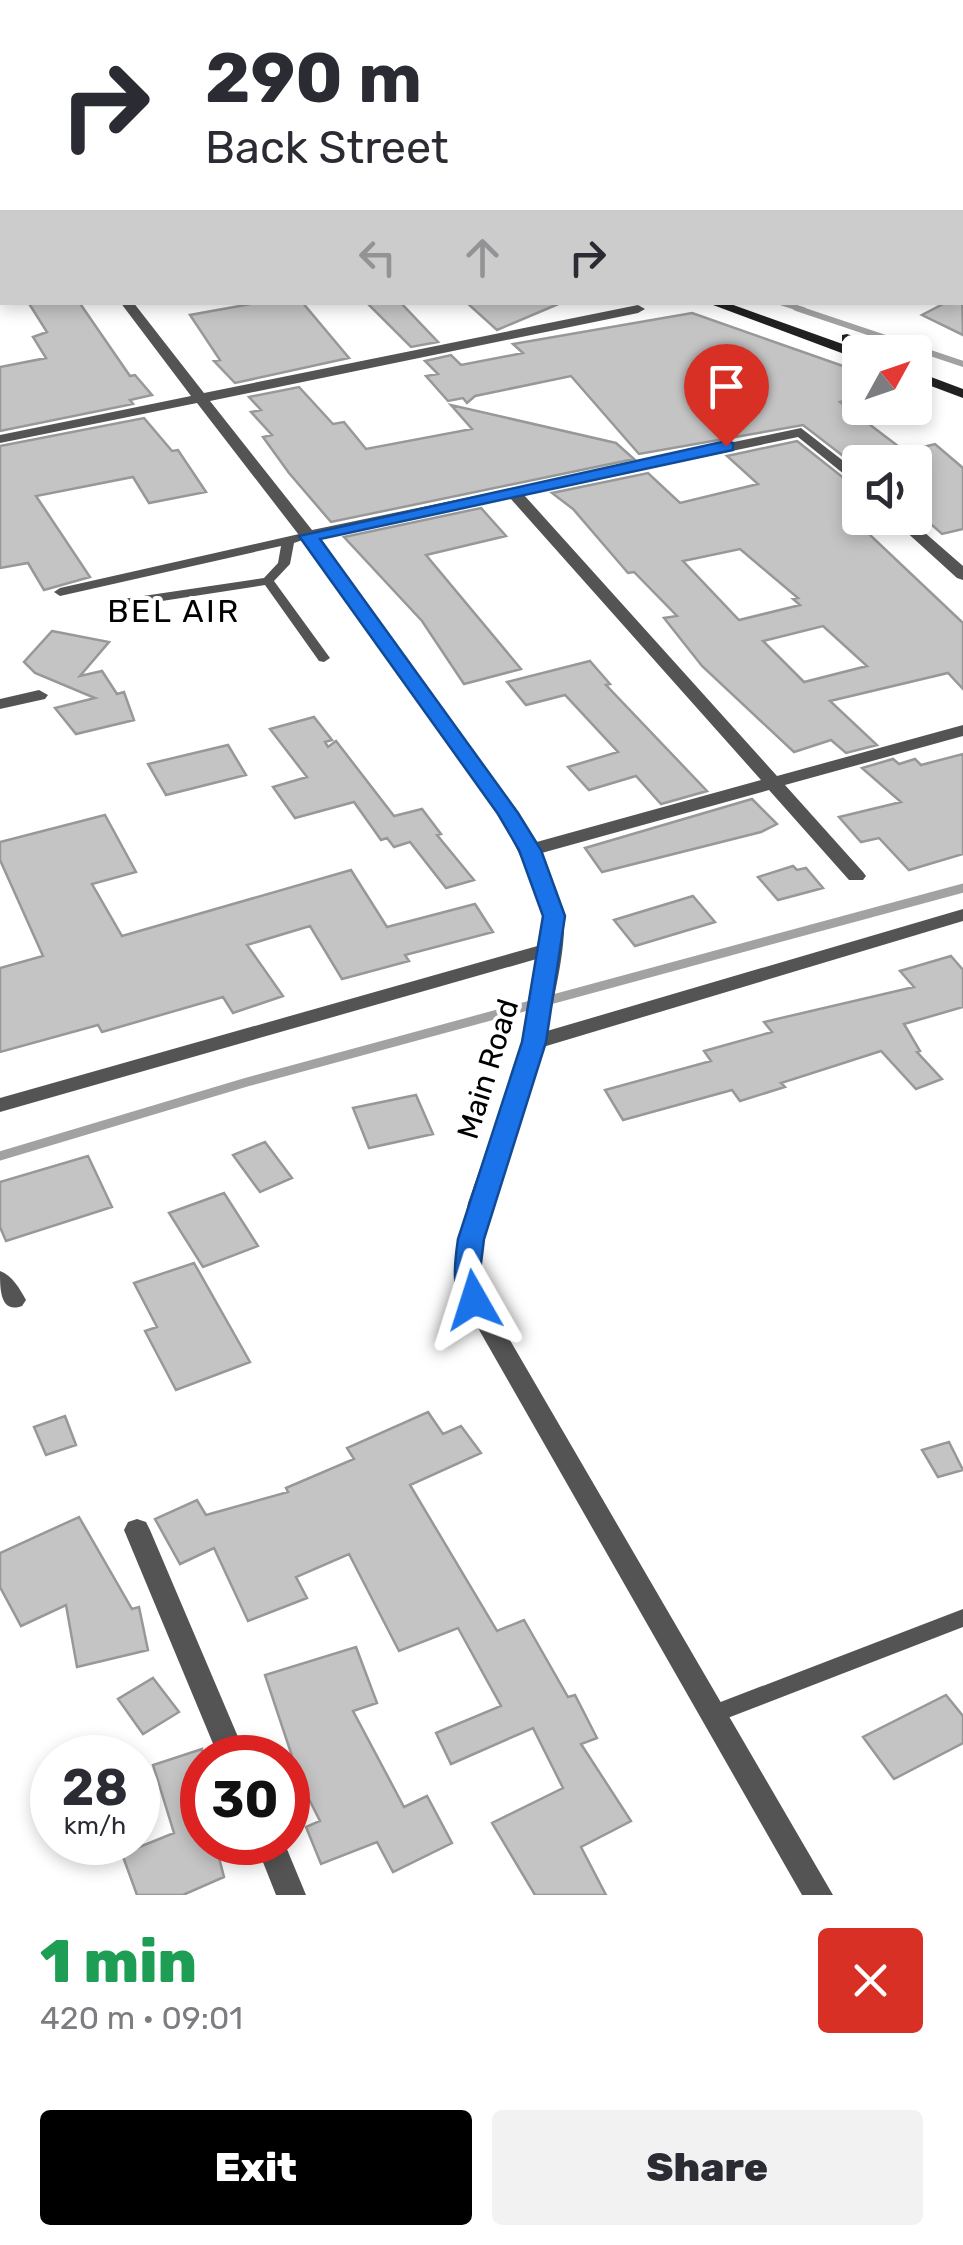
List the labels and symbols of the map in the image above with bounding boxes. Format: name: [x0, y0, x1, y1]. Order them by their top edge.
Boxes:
north arrow: [842, 335, 932, 425]
pin: [684, 344, 769, 447]
district label: BEL AIR: [107, 592, 241, 630]
street label: Main Road: [450, 995, 526, 1143]
position arrow: [422, 1248, 526, 1352]
speed limit sign: 30: [180, 1735, 310, 1865]

